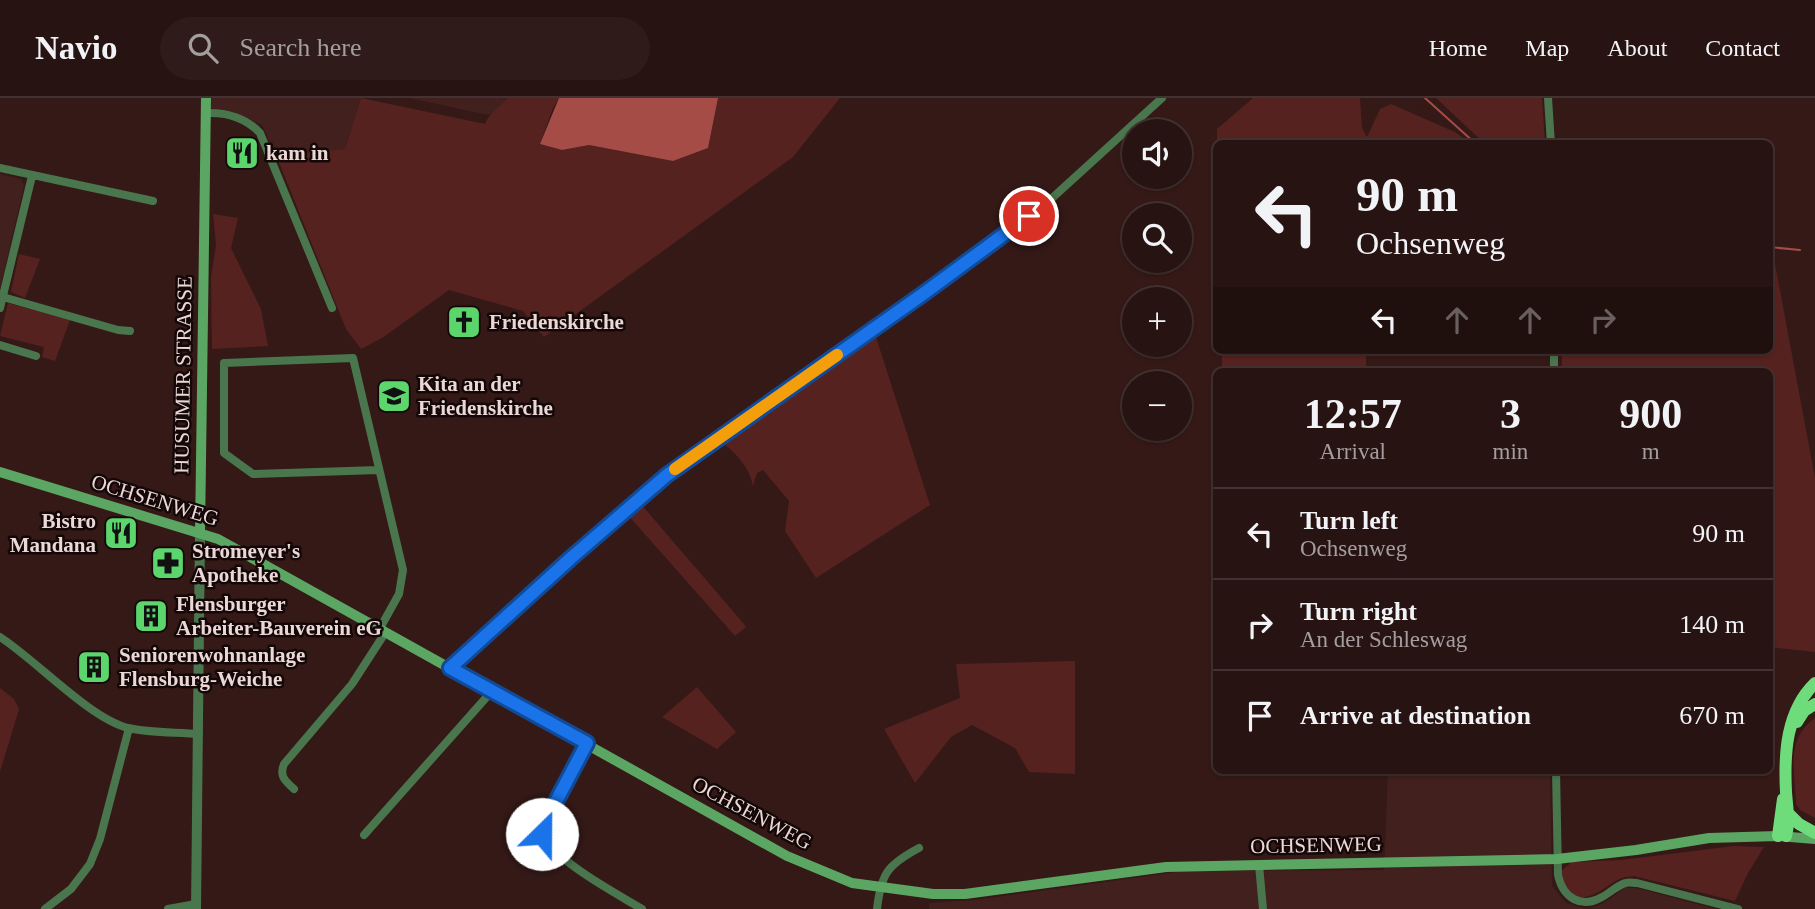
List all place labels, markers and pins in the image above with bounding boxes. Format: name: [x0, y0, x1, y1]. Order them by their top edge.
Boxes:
restaurant icon: kam in: [223, 134, 261, 172]
place label: kam in: [266, 141, 329, 165]
pin: [999, 186, 1059, 246]
church icon: Friedenskirche: [445, 303, 483, 341]
place label: Friedenskirche: [489, 310, 624, 334]
place label: Kita an der Friedenskirche: [418, 372, 553, 420]
school or university icon: Kita an der Friedenskirche: [375, 377, 413, 415]
place label: Bistro Mandana: [10, 509, 96, 557]
restaurant icon: Bistro Mandana: [102, 514, 140, 552]
place label: Stromeyer's Apotheke: [192, 539, 300, 587]
pharmacy icon: Stromeyer's Apotheke: [149, 544, 187, 582]
place label: Flensburger Arbeiter-Bauverein eG: [176, 592, 382, 640]
building icon: Flensburger Arbeiter-Bauverein eG: [132, 597, 170, 635]
place label: Seniorenwohnanlage Flensburg-Weiche: [119, 643, 305, 691]
building icon: Seniorenwohnanlage Flensburg-Weiche: [75, 648, 113, 686]

